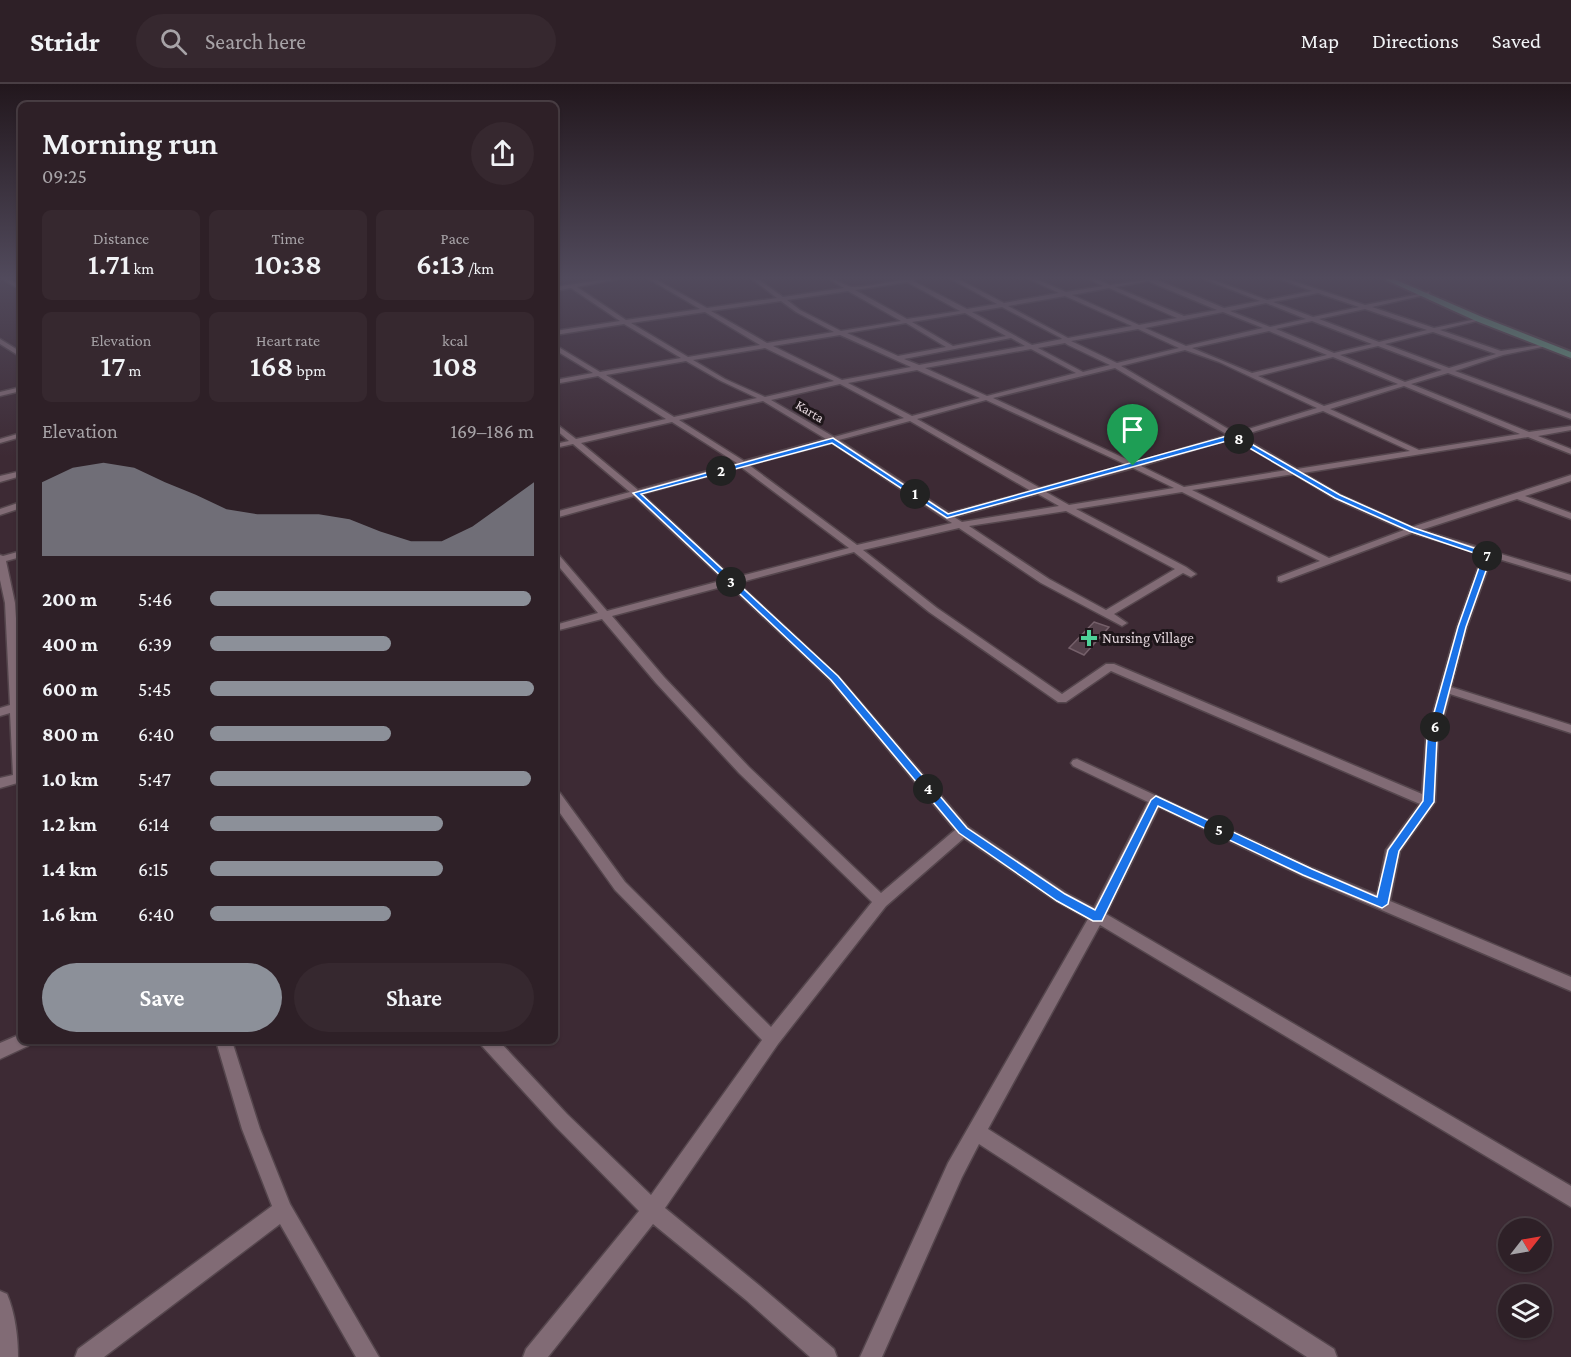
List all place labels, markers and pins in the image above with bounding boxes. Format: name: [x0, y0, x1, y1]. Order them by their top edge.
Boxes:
pin: [1107, 404, 1158, 466]
pin: 8: [1224, 424, 1254, 454]
pin: 2: [706, 456, 736, 486]
pin: 1: [900, 479, 930, 509]
pin: 7: [1472, 541, 1502, 571]
pin: 3: [716, 567, 746, 597]
marker: Nursing Village: [1080, 629, 1098, 647]
place label: Nursing Village: [1102, 630, 1194, 647]
pin: 6: [1420, 712, 1450, 742]
pin: 4: [913, 774, 943, 804]
pin: 5: [1204, 815, 1234, 845]

